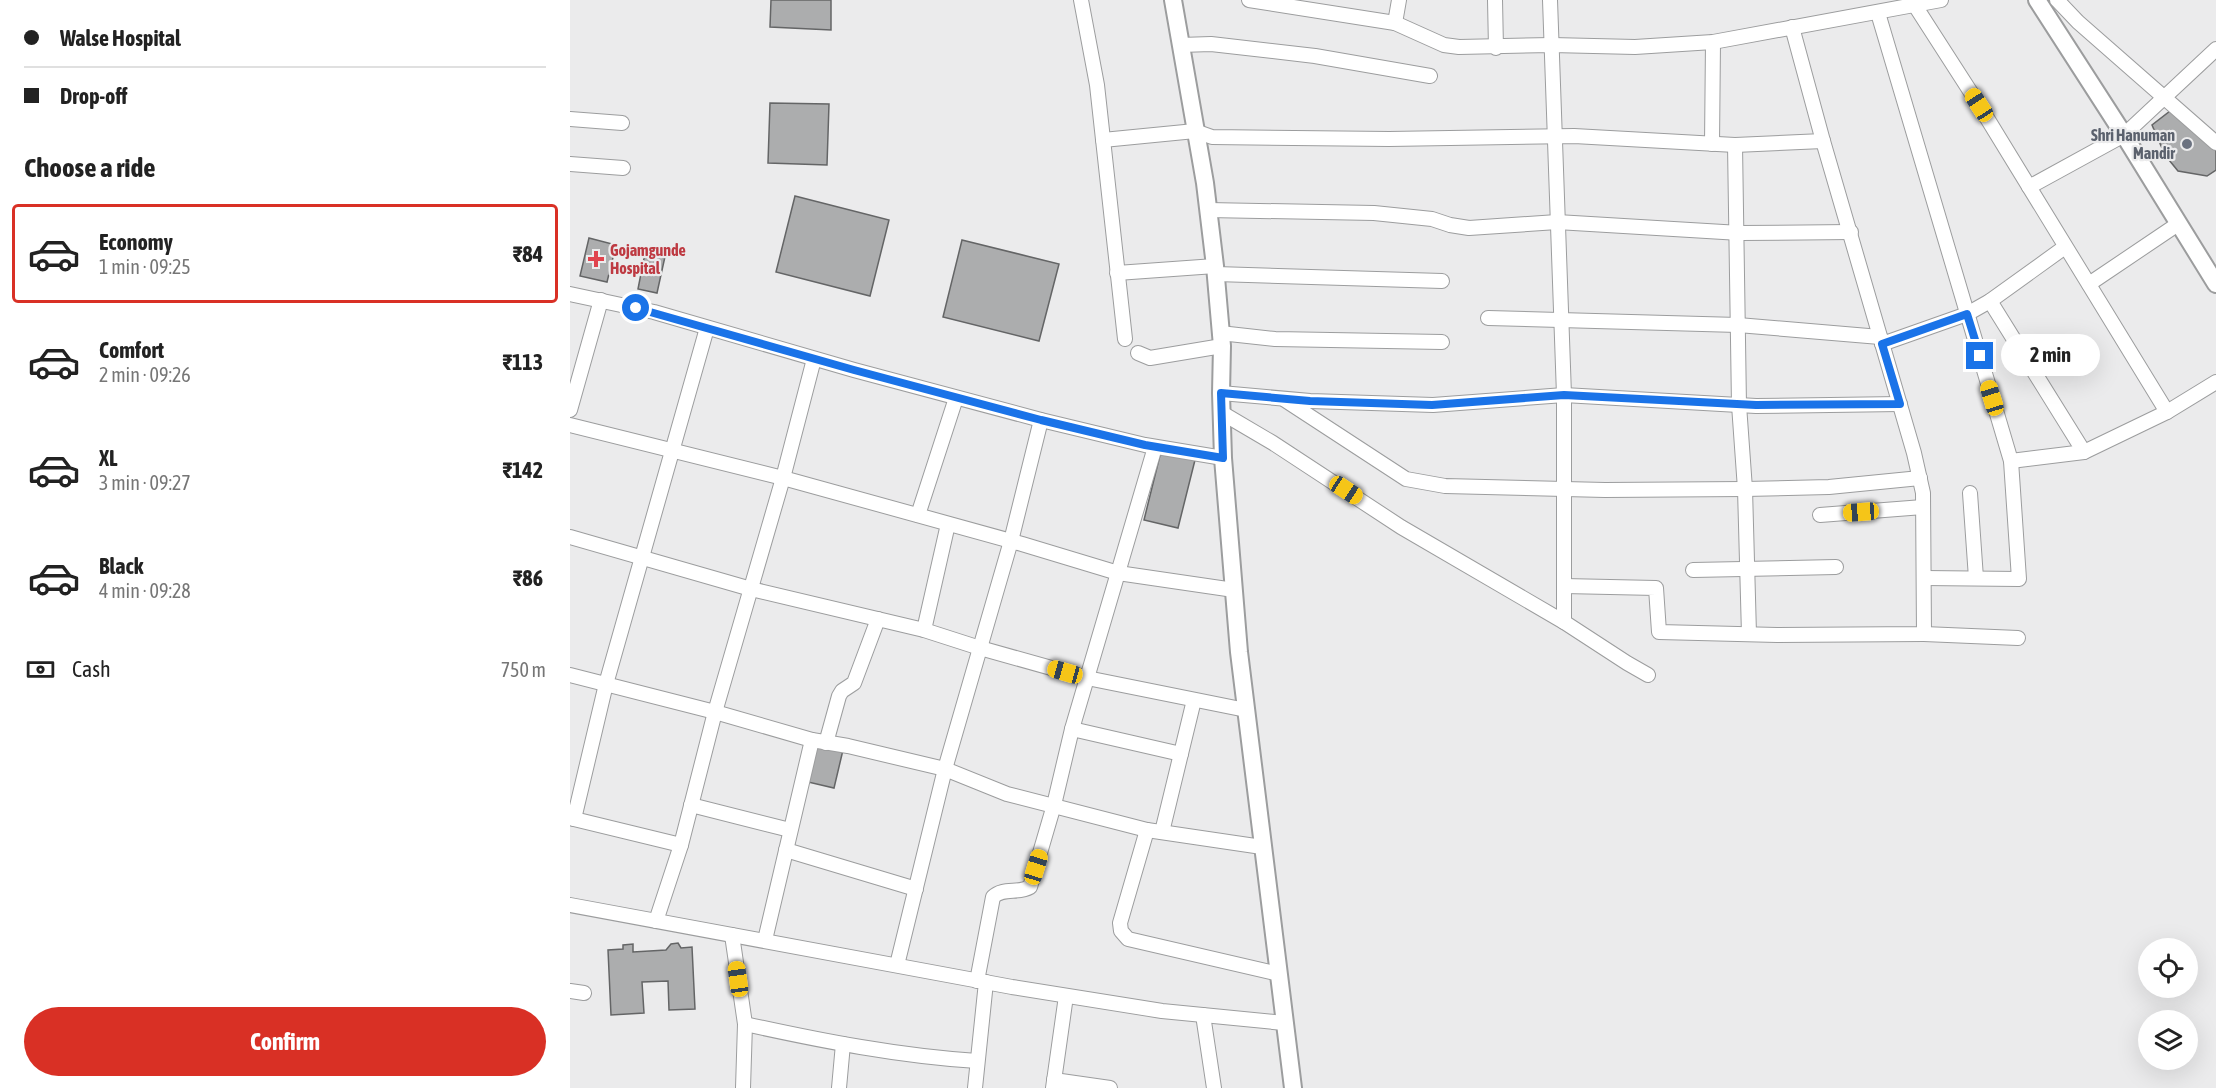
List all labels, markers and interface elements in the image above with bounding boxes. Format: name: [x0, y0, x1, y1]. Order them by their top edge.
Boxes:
text: Walse Hospital: [60, 25, 181, 51]
text: Drop-off: [60, 83, 127, 109]
car: [1962, 85, 1996, 125]
place label: Shri Hanuman Mandir: [2091, 126, 2175, 162]
marker: Shri Hanuman Mandir: [2180, 137, 2194, 151]
text: Choose a ride: [24, 152, 156, 183]
icon: car: [27, 227, 81, 281]
text: Economy: [99, 229, 173, 255]
text: ₹84: [513, 241, 543, 267]
place label: Gojamgunde Hospital: [610, 241, 686, 277]
marker: Gojamgunde Hospital: [587, 250, 605, 268]
text: 1 min · 09:25: [99, 255, 191, 278]
route start: [622, 294, 649, 321]
icon: car: [27, 335, 81, 389]
callout: 2 min: [2001, 335, 2100, 377]
text: Comfort: [99, 337, 164, 363]
route end: [1966, 342, 1993, 369]
text: 2 min: [2030, 343, 2071, 366]
text: ₹113: [503, 349, 543, 375]
text: 2 min · 09:26: [99, 363, 191, 386]
car: [1978, 378, 2006, 418]
icon: car: [27, 443, 81, 497]
text: XL: [99, 445, 117, 471]
text: ₹142: [503, 457, 543, 483]
text: 3 min · 09:27: [99, 471, 191, 494]
car: [1326, 473, 1366, 507]
car: [1842, 502, 1880, 522]
icon: car: [27, 551, 81, 605]
text: Black: [99, 553, 143, 579]
text: ₹86: [513, 565, 543, 591]
text: 4 min · 09:28: [99, 579, 191, 602]
icon: cash: [24, 653, 57, 686]
text: Cash: [72, 656, 111, 682]
text: 750 m: [501, 658, 546, 681]
car: [1045, 658, 1085, 686]
car: [1022, 847, 1050, 887]
map controls: [2138, 938, 2198, 1070]
button: locate: [2138, 938, 2198, 998]
car: [727, 960, 749, 998]
button: Confirm: [24, 1007, 546, 1076]
button: layers: [2138, 1010, 2198, 1070]

